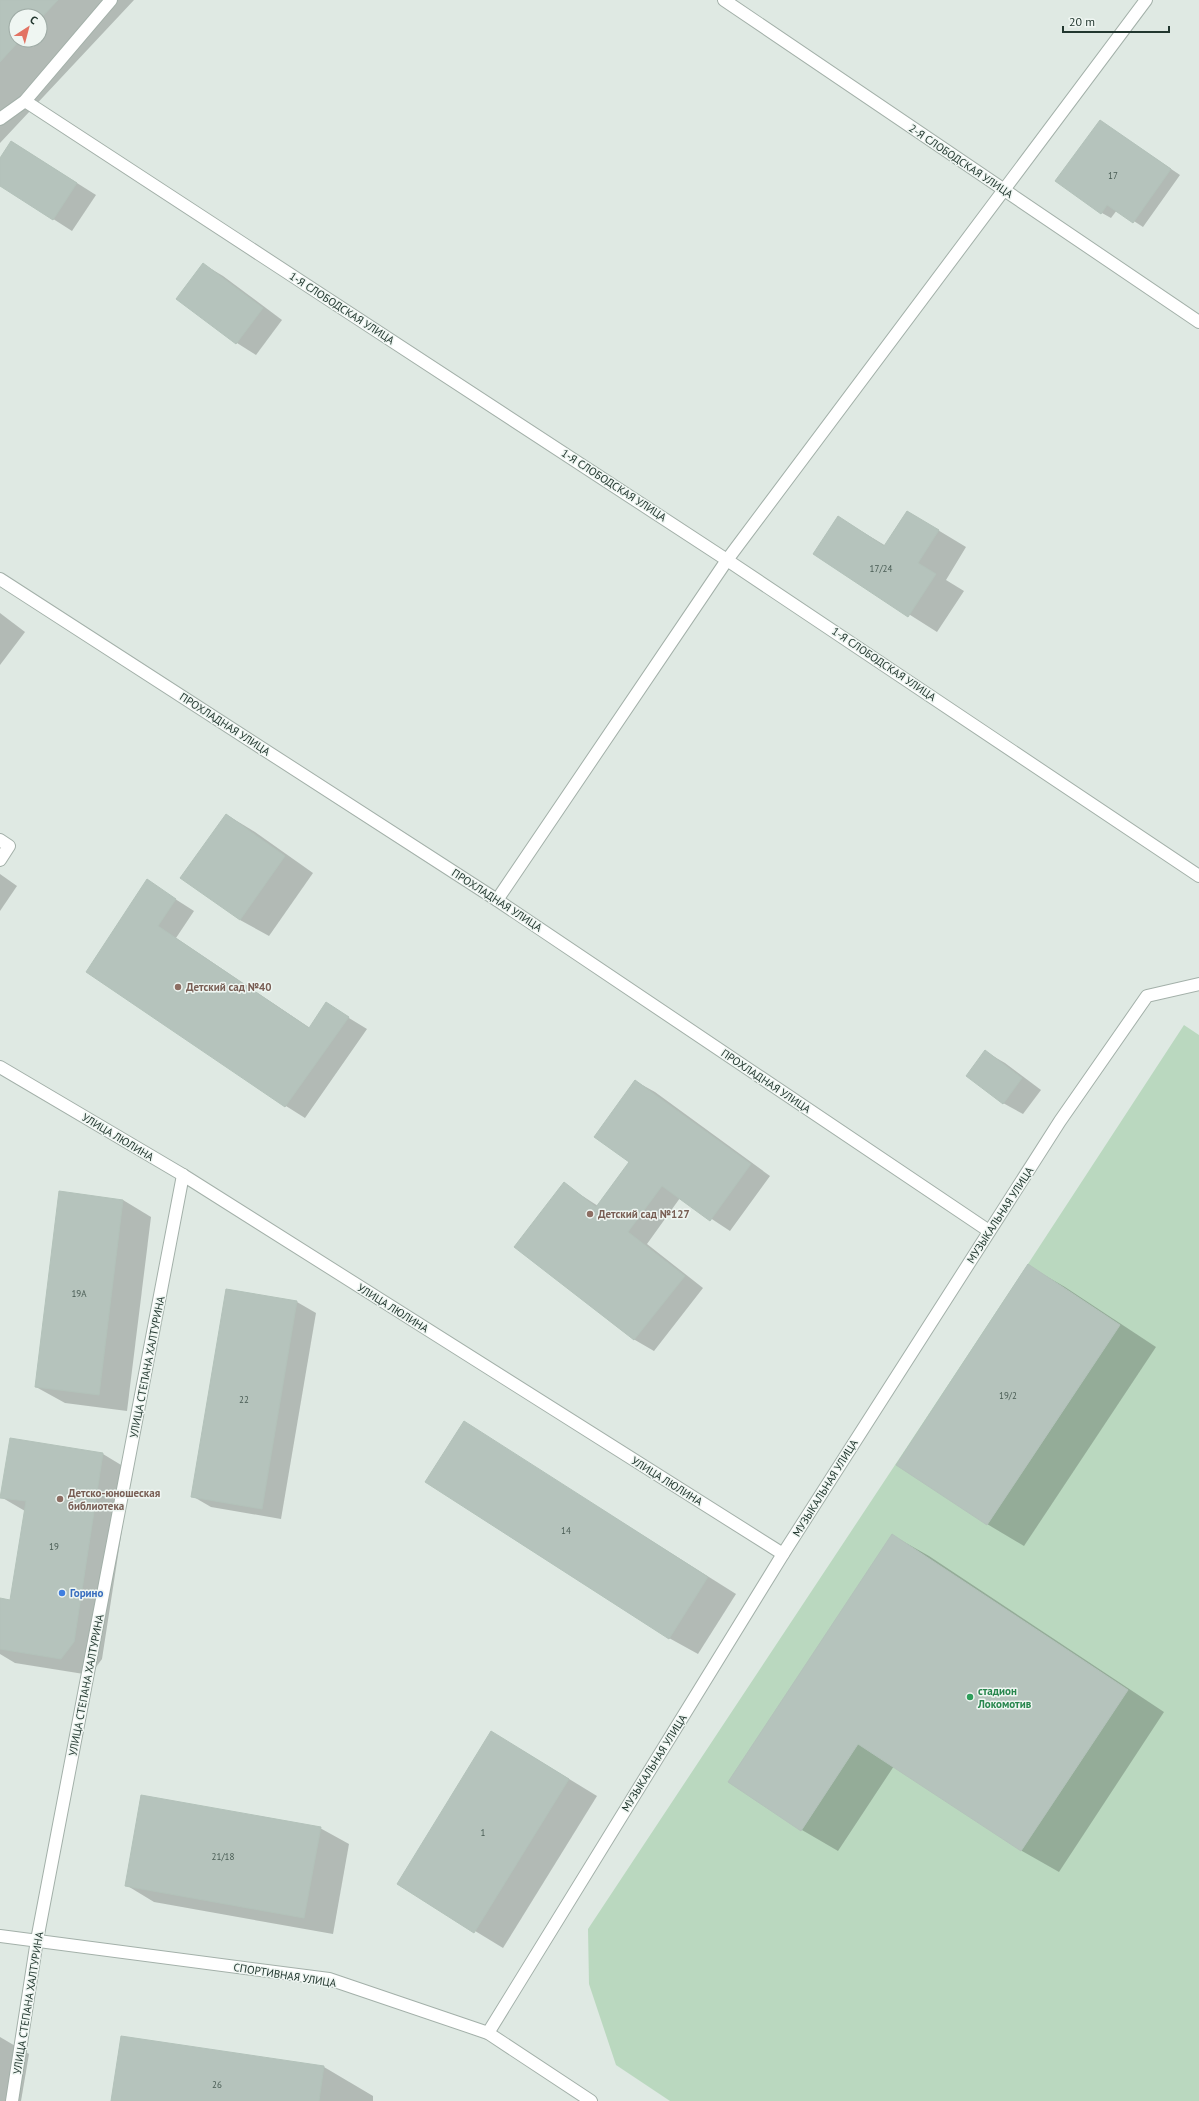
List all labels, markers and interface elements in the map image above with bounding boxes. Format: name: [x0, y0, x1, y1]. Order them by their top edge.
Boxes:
north arrow: [8, 8, 48, 48]
scale bar: [1063, 8, 1169, 34]
text: С: [27, 12, 40, 27]
text: 20 m: [1069, 14, 1095, 29]
street label: 2-Я СЛОБОДСКАЯ УЛИЦА: [906, 121, 1016, 201]
house number: 17: [1108, 170, 1118, 181]
street label: 1-Я СЛОБОДСКАЯ УЛИЦА: [287, 269, 398, 348]
street label: 1-Я СЛОБОДСКАЯ УЛИЦА: [559, 446, 670, 525]
house number: 17/24: [870, 563, 892, 574]
street label: 1-Я СЛОБОДСКАЯ УЛИЦА: [829, 624, 939, 704]
street label: ПРОХЛАДНАЯ УЛИЦА: [177, 690, 273, 759]
street label: ПРОХЛАДНАЯ УЛИЦА: [449, 866, 545, 935]
place label: Детский сад №40: [186, 980, 271, 994]
marker: Детский сад №40: [173, 982, 183, 992]
street label: ПРОХЛАДНАЯ УЛИЦА: [719, 1046, 814, 1116]
street label: УЛИЦА ЛЮЛИНА: [80, 1110, 157, 1164]
street label: МУЗЫКАЛЬНАЯ УЛИЦА: [964, 1164, 1037, 1266]
place label: Детский сад №127: [598, 1207, 690, 1221]
marker: Детский сад №127: [585, 1209, 595, 1219]
street label: УЛИЦА ЛЮЛИНА: [355, 1281, 432, 1336]
house number: 19А: [71, 1288, 87, 1299]
street label: УЛИЦА СТЕПАНА ХАЛТУРИНА: [126, 1294, 168, 1439]
house number: 19/2: [999, 1390, 1017, 1401]
house number: 22: [239, 1394, 249, 1405]
street label: МУЗЫКАЛЬНАЯ УЛИЦА: [789, 1436, 861, 1539]
street label: УЛИЦА ЛЮЛИНА: [629, 1454, 706, 1509]
place label: Детско-юношеская библиотека: [68, 1486, 160, 1513]
marker: Детско-юношеская библиотека: [55, 1494, 65, 1504]
house number: 14: [561, 1525, 571, 1536]
house number: 19: [49, 1541, 59, 1552]
place label: Горино: [70, 1586, 103, 1600]
marker: Горино: [57, 1588, 67, 1598]
street label: УЛИЦА СТЕПАНА ХАЛТУРИНА: [65, 1612, 107, 1757]
place label: стадион Локомотив: [977, 1684, 1032, 1711]
marker: стадион Локомотив: [965, 1692, 975, 1702]
street label: МУЗЫКАЛЬНАЯ УЛИЦА: [618, 1711, 690, 1814]
house number: 1: [481, 1827, 486, 1838]
house number: 21/18: [212, 1851, 234, 1862]
street label: УЛИЦА СТЕПАНА ХАЛТУРИНА: [10, 1930, 46, 2075]
street label: СПОРТИВНАЯ УЛИЦА: [233, 1960, 338, 1990]
house number: 26: [212, 2079, 222, 2090]

